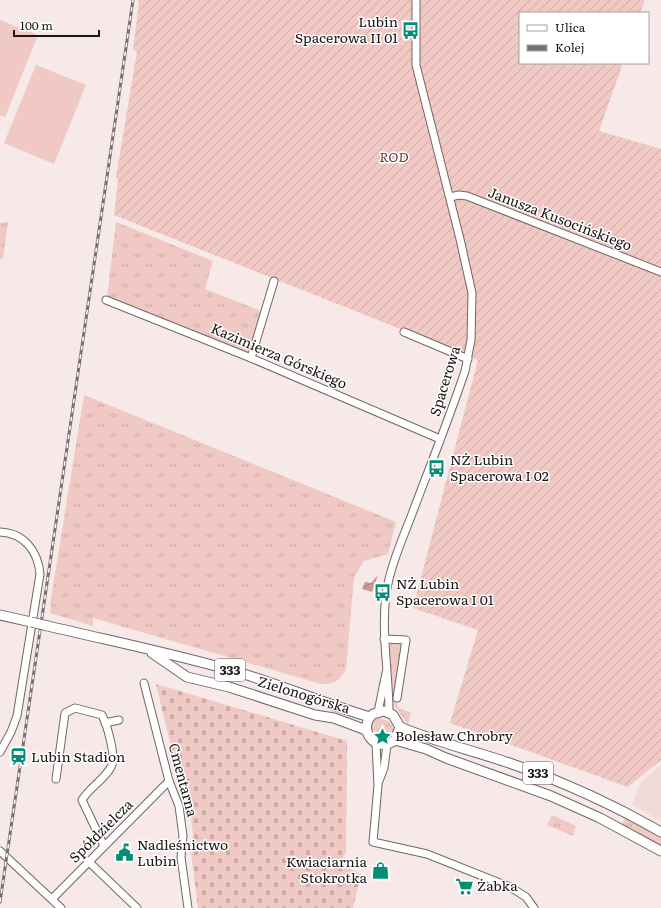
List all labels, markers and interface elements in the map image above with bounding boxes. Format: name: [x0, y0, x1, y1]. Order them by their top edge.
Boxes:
place label: Lubin Spacerowa II 01: [295, 11, 398, 47]
scale bar: [14, 12, 99, 38]
legend: [519, 12, 649, 64]
text: 100 m: [20, 16, 53, 34]
text: Ulica: [555, 18, 586, 36]
bus stop icon: Lubin Spacerowa II 01: [401, 20, 421, 40]
text: Kolej: [555, 38, 585, 56]
park label: ROD: [379, 146, 409, 166]
street label: Janusza Kusocińskiego: [486, 181, 635, 255]
street label: Kazimierza Górskiego: [208, 317, 351, 393]
street label: Spacerowa: [424, 343, 464, 418]
place label: NŻ Lubin Spacerowa I 02: [450, 449, 549, 485]
bus stop icon: NŻ Lubin Spacerowa I 02: [427, 458, 447, 478]
place label: NŻ Lubin Spacerowa I 01: [396, 573, 494, 609]
bus stop icon: NŻ Lubin Spacerowa I 01: [373, 582, 393, 602]
road number: 333: [215, 659, 245, 681]
street label: Zielonogórska: [256, 671, 353, 718]
place label: Bolesław Chrobry: [395, 725, 514, 745]
place icon: Bolesław Chrobry: [372, 726, 392, 746]
street label: Cmentarna: [165, 741, 204, 819]
place label: Lubin Stadion: [31, 746, 125, 766]
station icon: Lubin Stadion: [8, 747, 28, 767]
road number: 333: [523, 762, 553, 784]
street label: Spółdzielcza: [64, 794, 137, 867]
place label: Nadleśnictwo Lubin: [137, 834, 228, 870]
public building icon: Nadleśnictwo Lubin: [114, 843, 134, 863]
place label: Kwiaciarnia Stokrotka: [286, 851, 367, 887]
shop icon: Kwiaciarnia Stokrotka: [370, 860, 390, 880]
place label: Żabka: [477, 875, 518, 895]
supermarket icon: Żabka: [454, 876, 474, 896]

